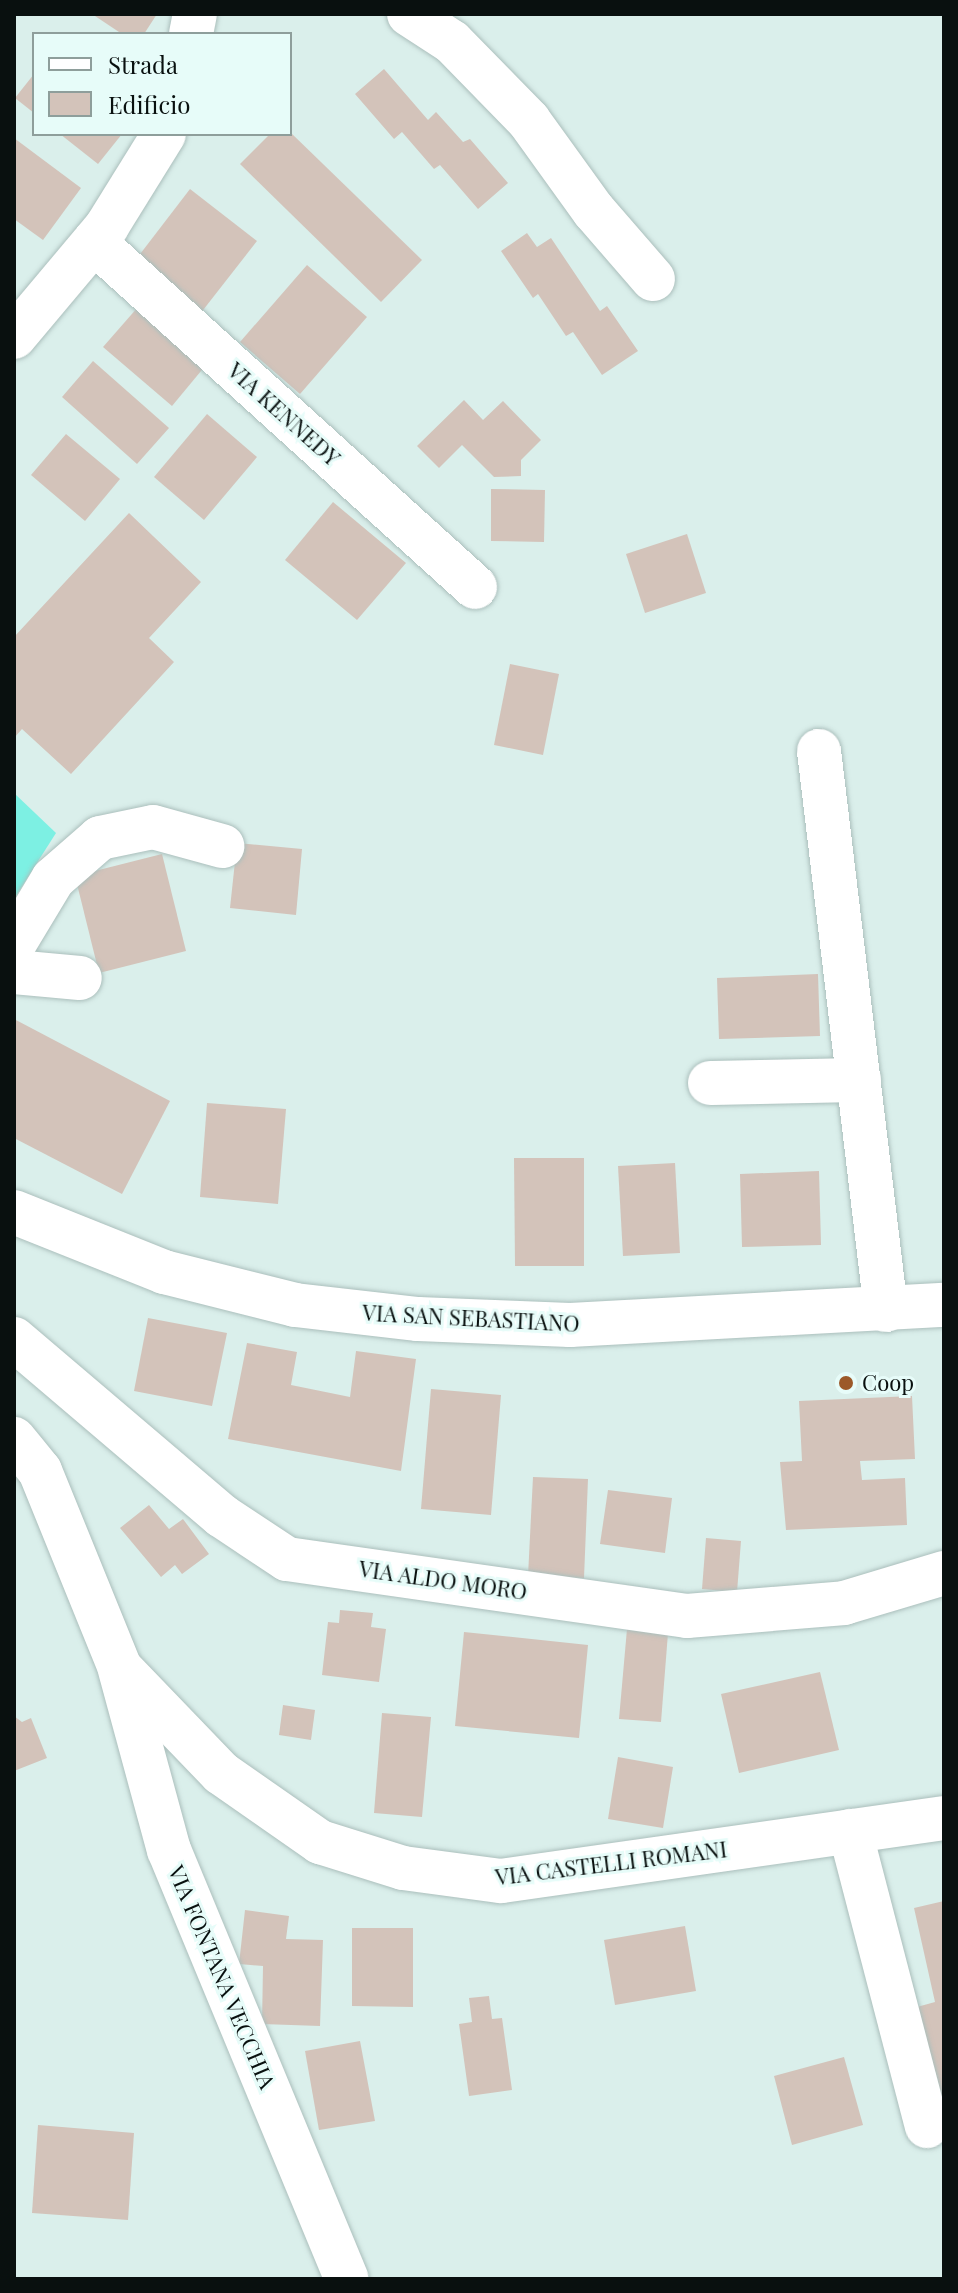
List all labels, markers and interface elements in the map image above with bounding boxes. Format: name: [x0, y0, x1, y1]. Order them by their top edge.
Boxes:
legend: [32, 32, 292, 136]
text: Strada: [108, 48, 178, 80]
text: Edificio: [108, 88, 190, 120]
street label: VIA KENNEDY: [223, 357, 345, 471]
street label: VIA SAN SEBASTIANO: [362, 1299, 580, 1337]
place label: Coop: [862, 1370, 914, 1396]
marker: Coop: [837, 1374, 855, 1392]
street label: VIA ALDO MORO: [357, 1555, 529, 1605]
street label: VIA CASTELLI ROMANI: [494, 1836, 728, 1890]
street label: VIA FONTANA VECCHIA: [163, 1861, 281, 2093]

